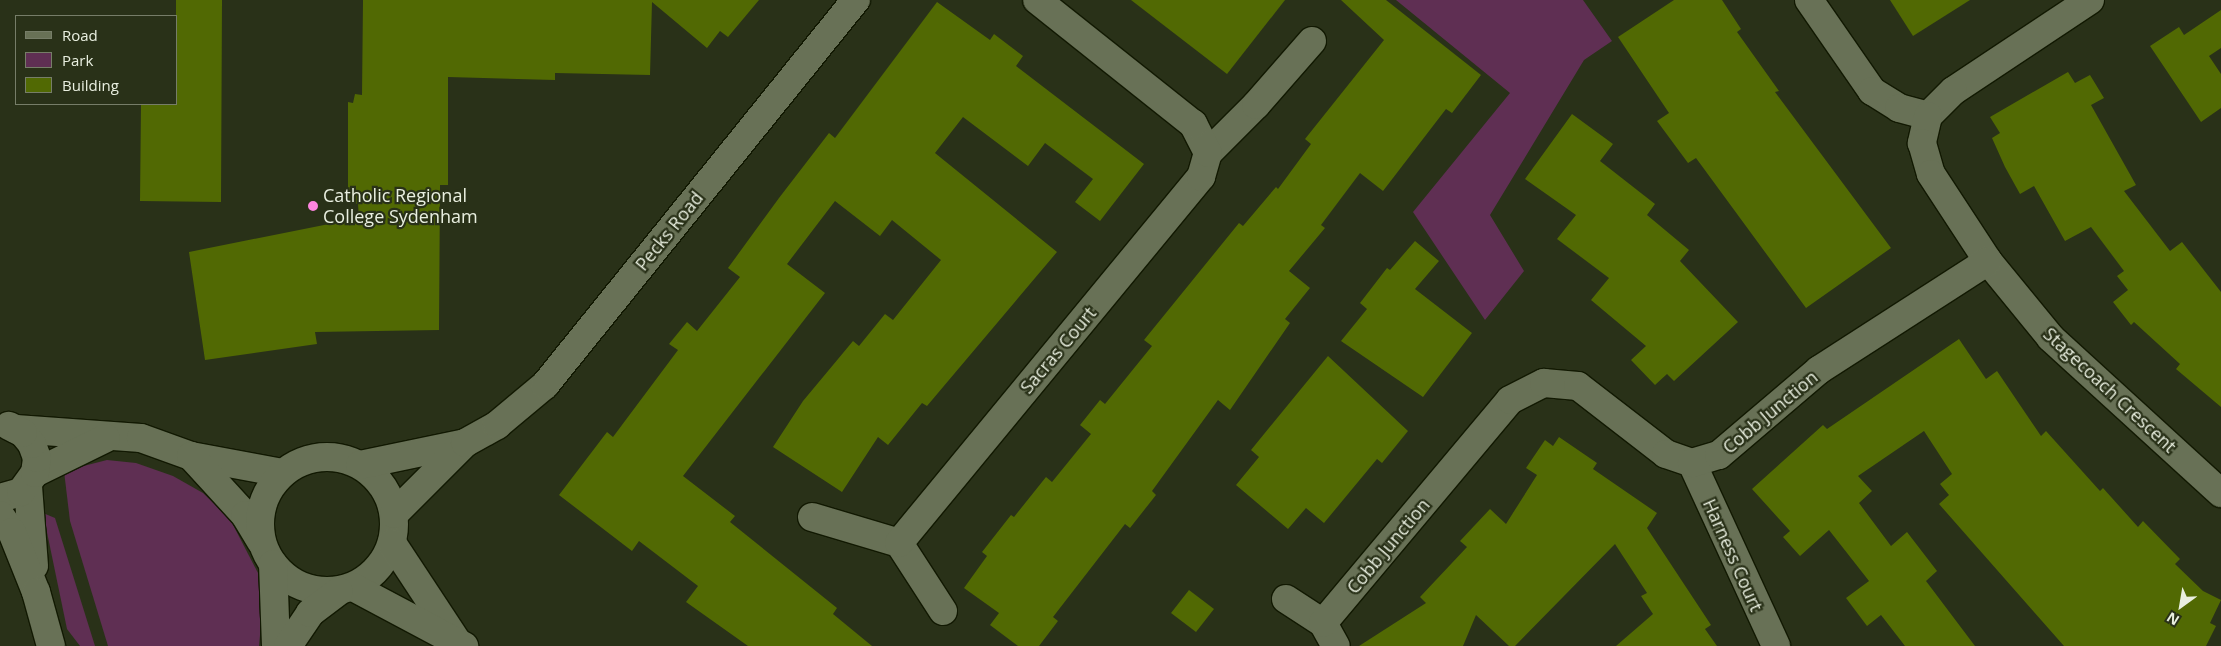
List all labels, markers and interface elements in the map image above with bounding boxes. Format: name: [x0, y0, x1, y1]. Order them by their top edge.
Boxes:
legend: [15, 15, 178, 105]
text: Road: [62, 25, 98, 45]
text: Park: [62, 50, 93, 70]
text: Building: [62, 75, 119, 95]
place label: Catholic Regional College Sydenham: [323, 185, 478, 228]
street label: Pecks Road: [631, 187, 707, 275]
marker: Catholic Regional College Sydenham: [307, 200, 319, 212]
street label: Sacras Court: [1016, 302, 1100, 398]
street label: Stagecoach Crescent: [2039, 323, 2181, 457]
street label: Cobb Junction: [1718, 366, 1822, 458]
street label: Cobb Junction: [1342, 494, 1434, 598]
street label: Harness Court: [1699, 496, 1767, 614]
north arrow: [2156, 581, 2206, 631]
text: N: [2163, 608, 2183, 630]

